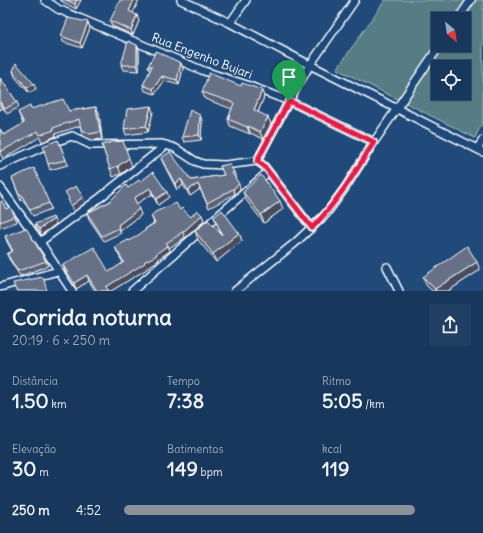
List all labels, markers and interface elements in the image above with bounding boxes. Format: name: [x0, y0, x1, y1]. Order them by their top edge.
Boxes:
north arrow: [431, 12, 471, 52]
map controls: [431, 12, 471, 100]
street label: Rua Engenho Bujari: [150, 29, 255, 82]
pin: [272, 60, 306, 101]
button: locate: [431, 60, 471, 100]
icon: arrive: [278, 66, 300, 88]
text: Corrida noturna: [12, 303, 172, 331]
button: share: [429, 304, 471, 346]
text: 20:19 · 6 × 250 m: [12, 332, 110, 349]
text: Distância: [12, 374, 58, 388]
text: Tempo: [167, 374, 200, 388]
text: Ritmo: [322, 374, 351, 388]
text: 1.50: [12, 388, 49, 413]
text: 7:38: [167, 388, 204, 413]
text: 5:05: [322, 388, 363, 413]
text: km: [49, 397, 67, 411]
text: /km: [363, 397, 385, 411]
text: Elevação: [12, 442, 56, 456]
text: Batimentos: [167, 442, 223, 456]
text: kcal: [322, 442, 342, 456]
text: 30: [12, 456, 37, 481]
text: 149: [167, 456, 198, 481]
text: 119: [322, 456, 349, 481]
text: m: [37, 465, 49, 479]
text: bpm: [198, 465, 223, 479]
text: 250 m: [12, 502, 50, 519]
text: 4:52: [76, 502, 101, 519]

